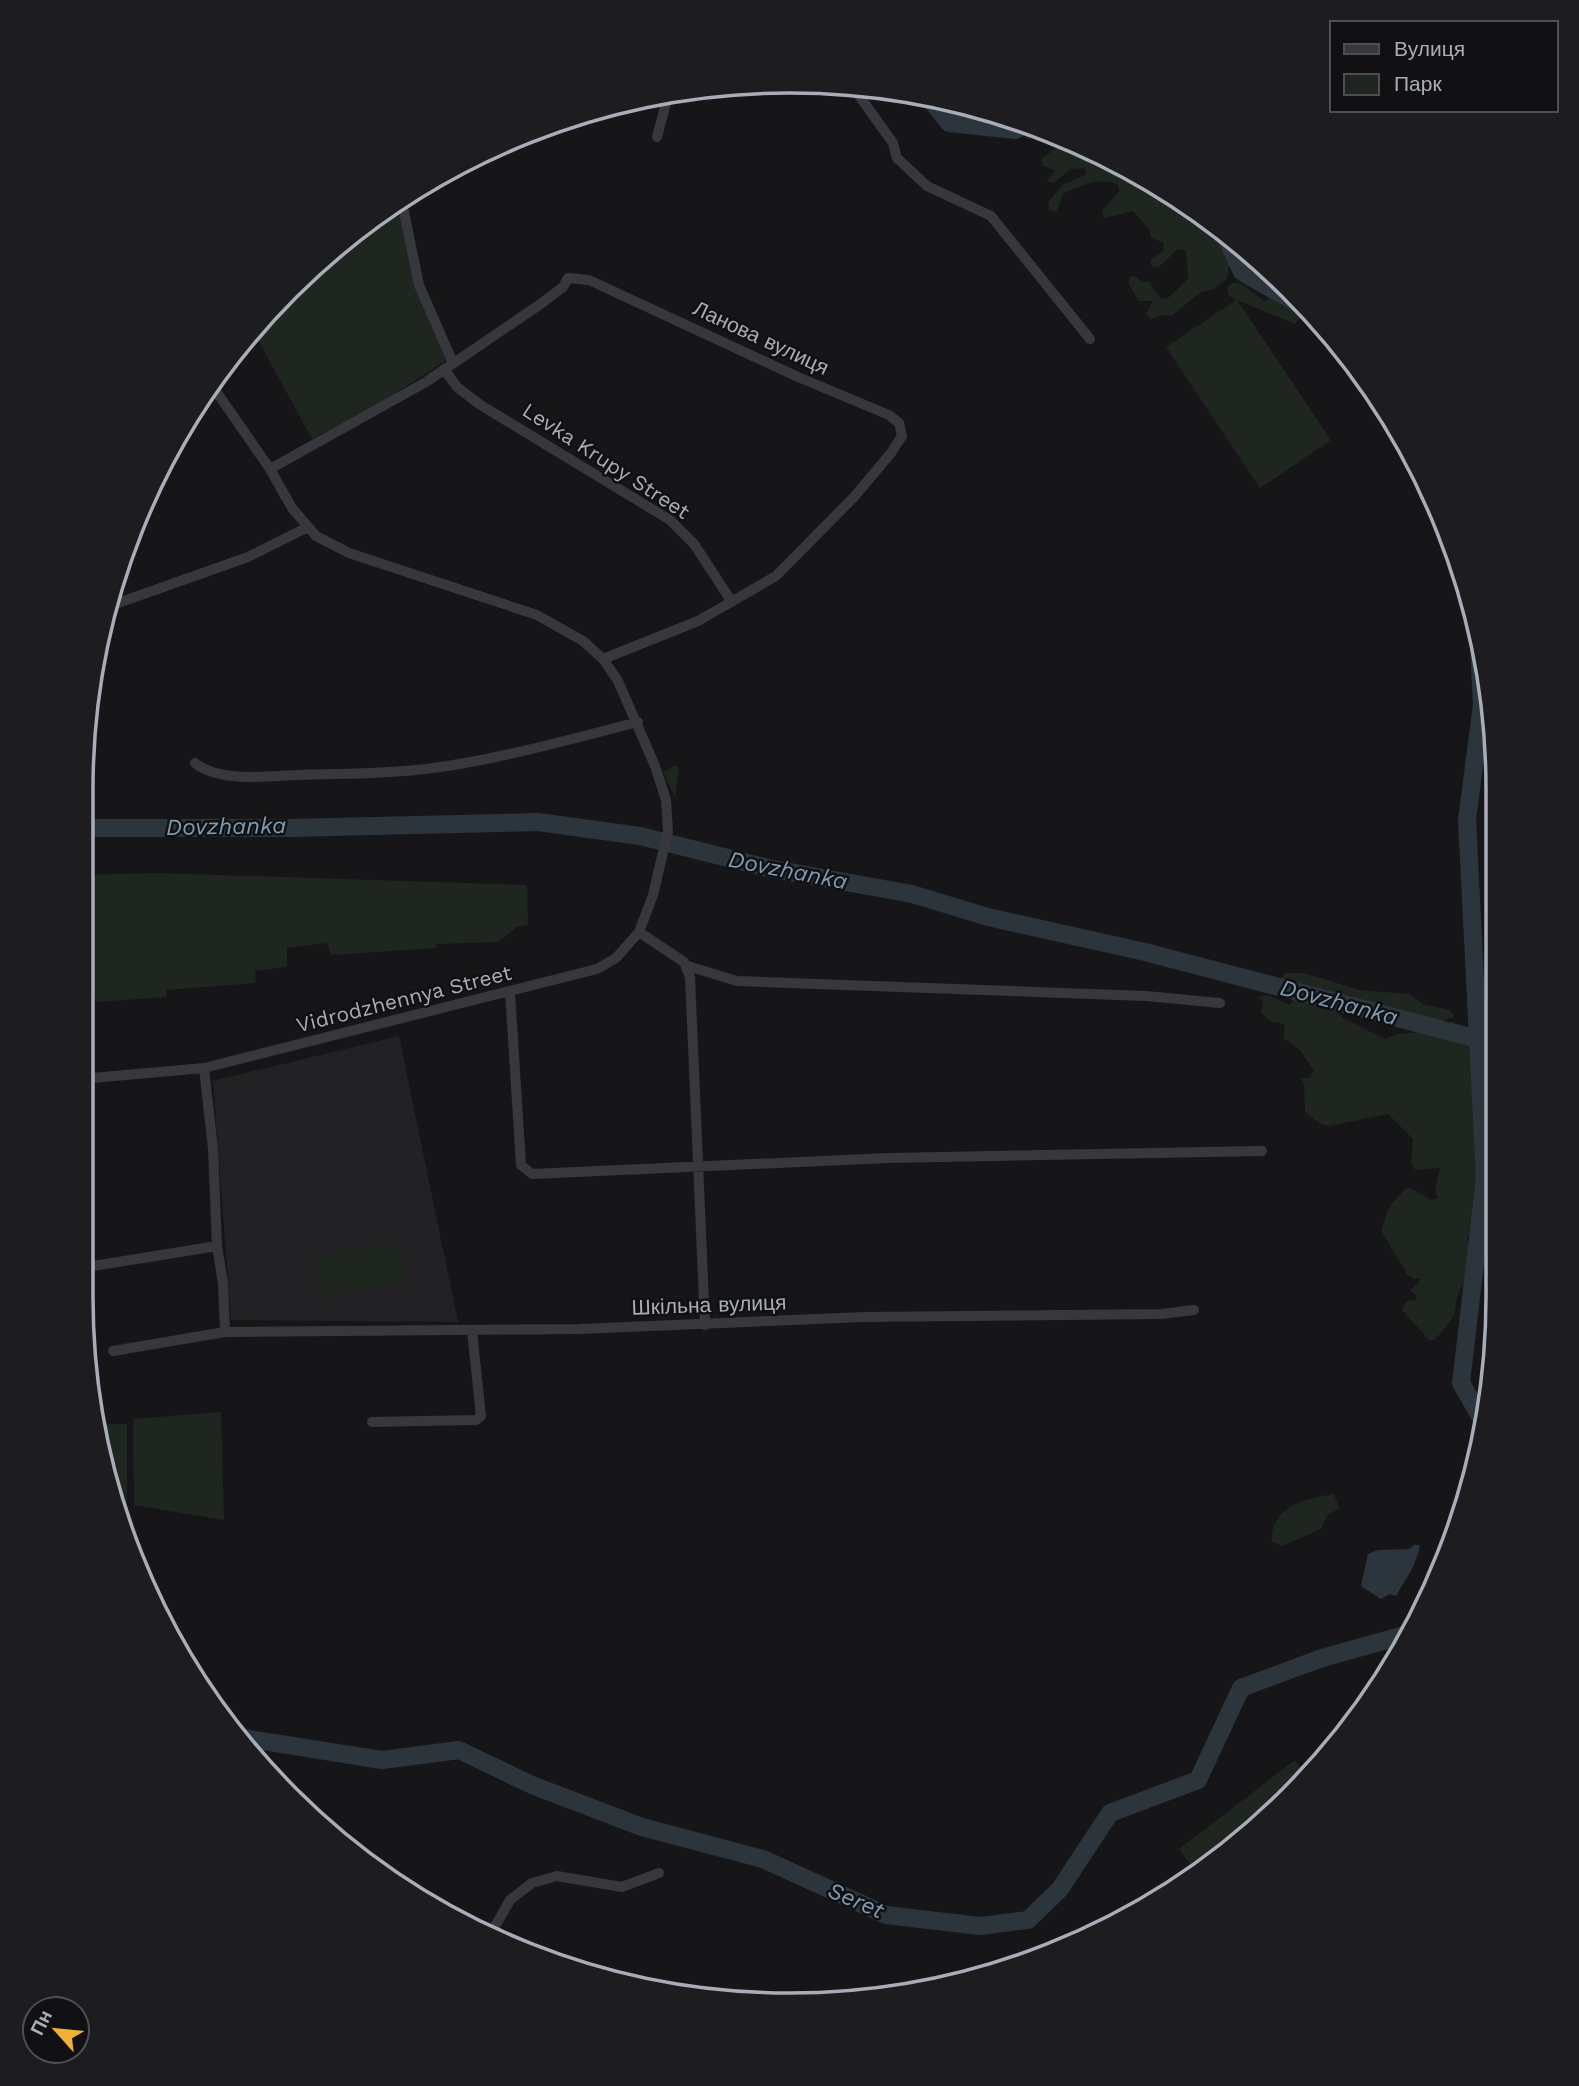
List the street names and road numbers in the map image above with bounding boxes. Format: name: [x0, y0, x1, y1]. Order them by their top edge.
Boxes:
street label: Ланова вулиця: [689, 295, 833, 380]
street label: Levka Krupy Street: [518, 397, 695, 524]
street label: Vidrodzhennya Street: [294, 960, 514, 1037]
street label: Шкільна вулиця: [631, 1289, 787, 1320]

